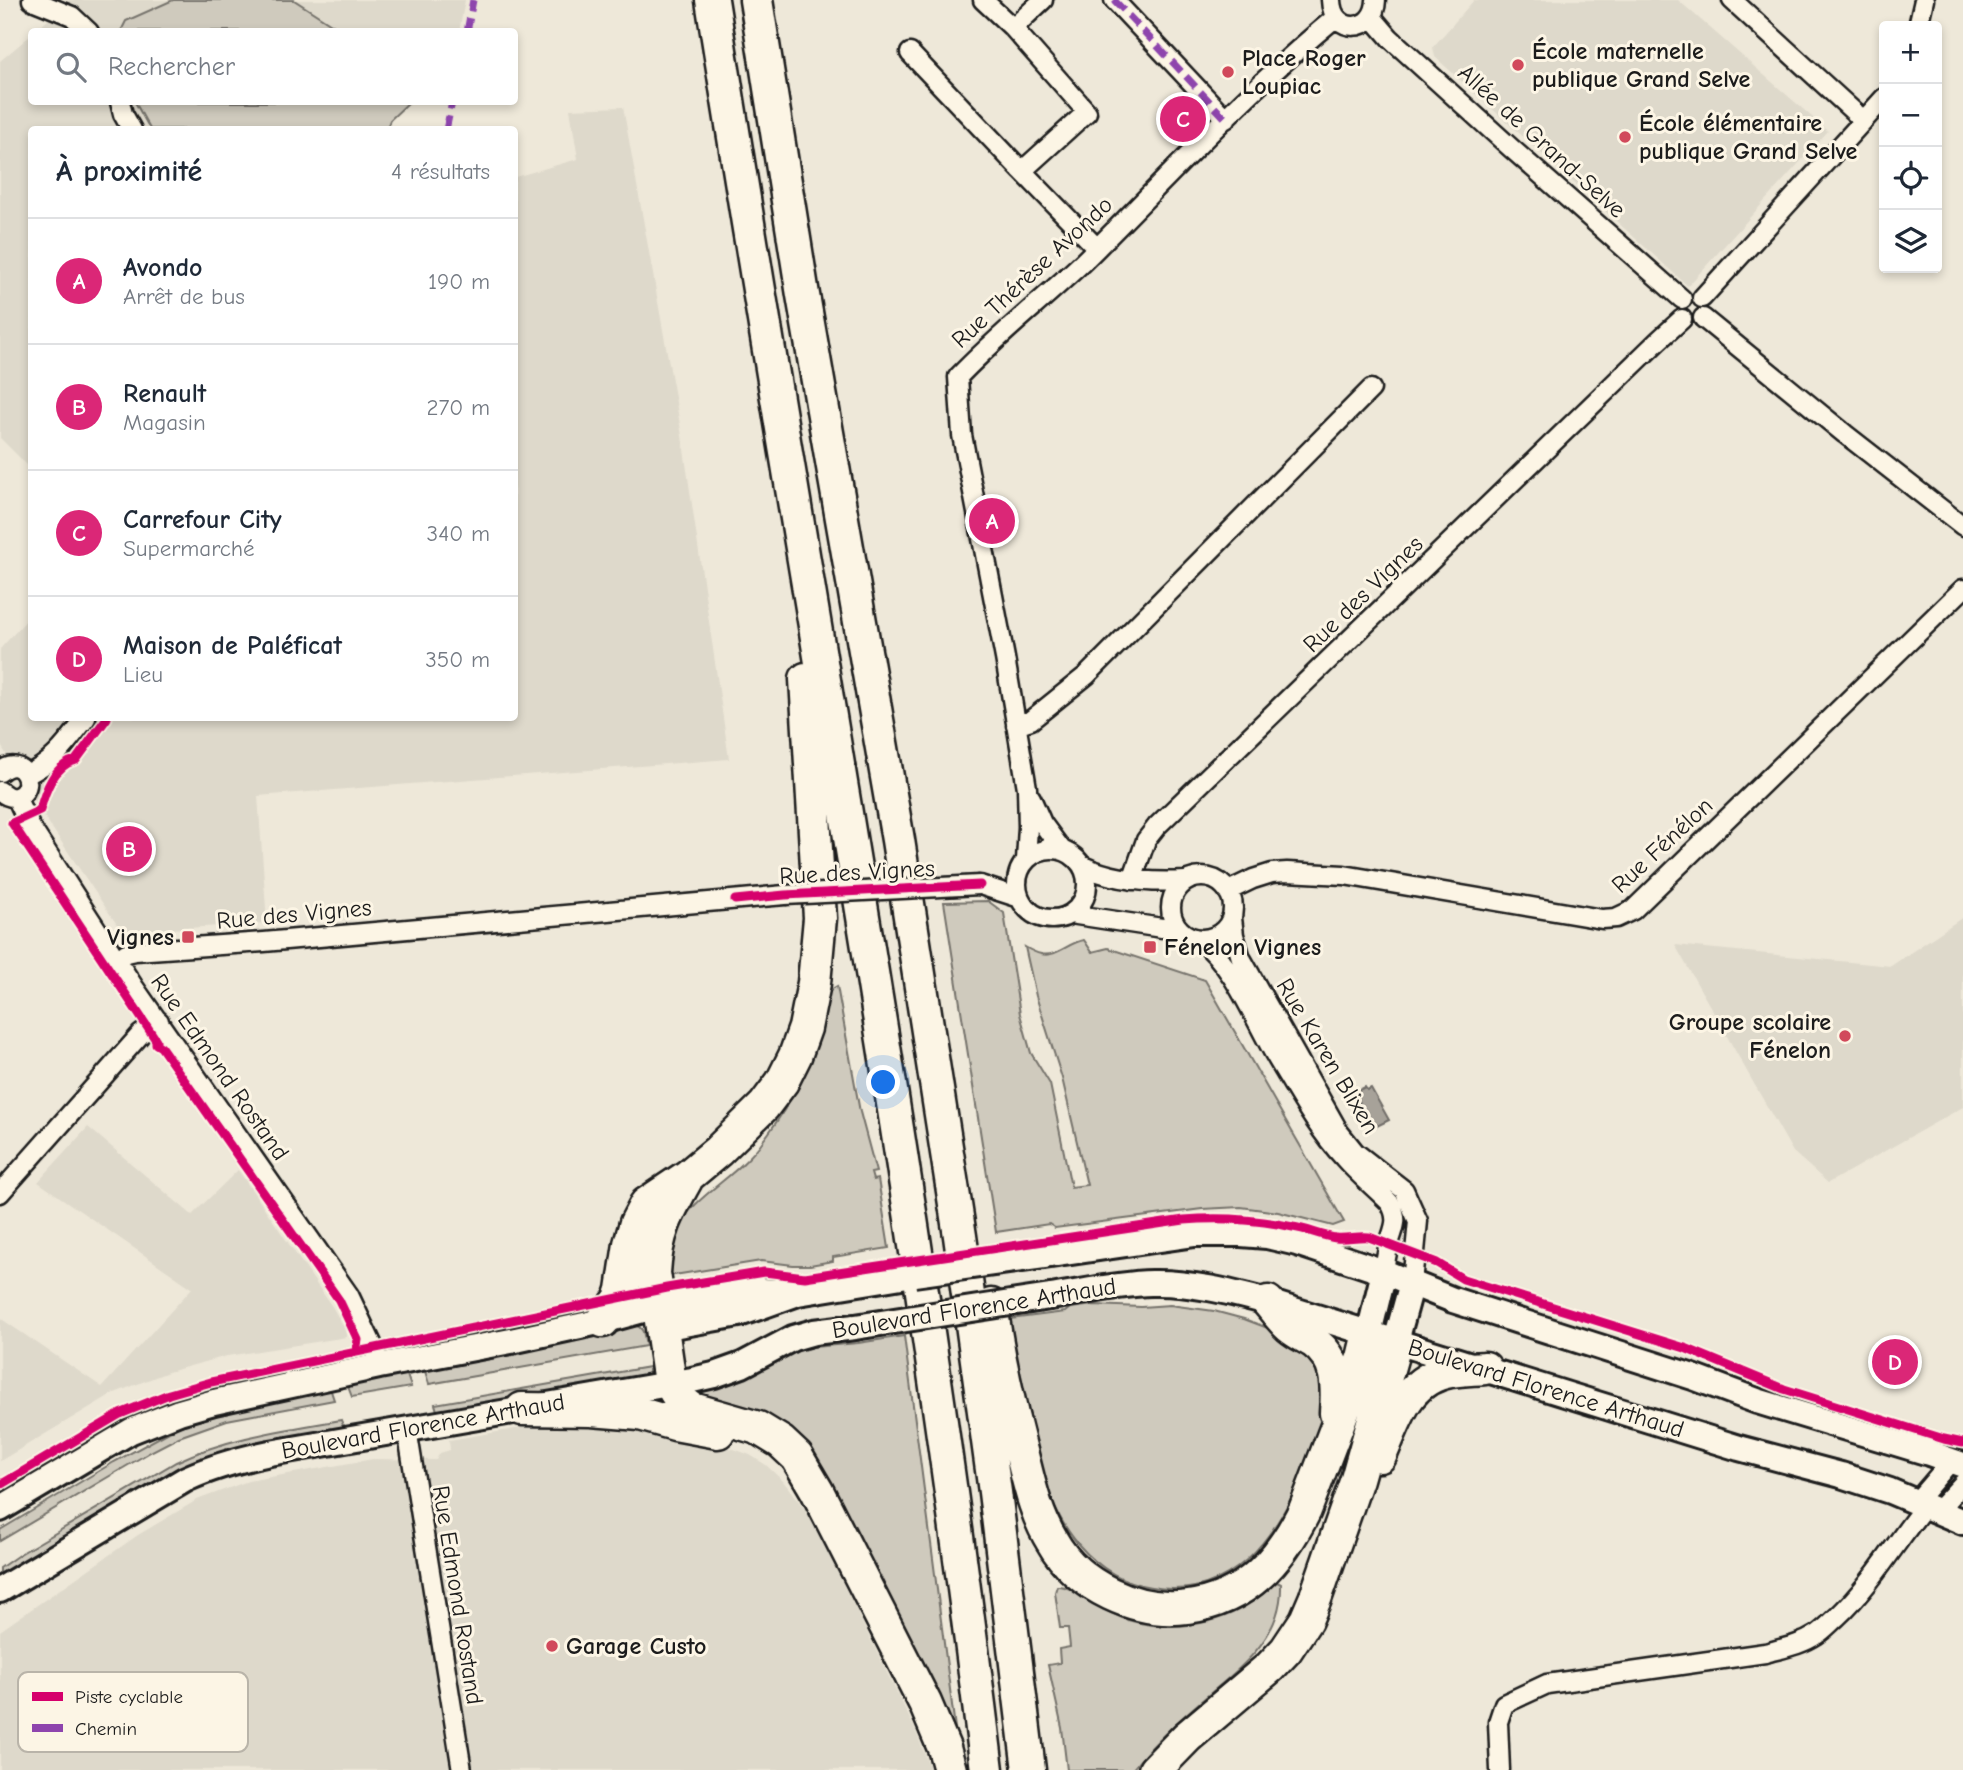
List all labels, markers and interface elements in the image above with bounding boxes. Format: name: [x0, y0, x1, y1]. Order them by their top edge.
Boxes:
map controls: [1879, 21, 1942, 273]
button: +: [1879, 21, 1942, 84]
search box: [28, 28, 518, 105]
place label: École maternelle publique Grand Selve: [1532, 37, 1751, 93]
place label: Place Roger Loupiac: [1242, 44, 1366, 100]
icon: search: [52, 48, 90, 86]
text: Rechercher: [108, 52, 235, 82]
marker: École maternelle publique Grand Selve: [1510, 57, 1526, 73]
street label: Allée de Grand-Selve: [1452, 58, 1632, 224]
marker: Place Roger Loupiac: [1220, 64, 1236, 80]
button: −: [1879, 84, 1942, 147]
pin: C: [1160, 93, 1206, 145]
place label: École élémentaire publique Grand Selve: [1639, 109, 1858, 165]
marker: École élémentaire publique Grand Selve: [1617, 129, 1633, 145]
button: locate: [1879, 147, 1942, 210]
text: À proximité: [56, 154, 202, 189]
text: 4 résultats: [391, 158, 490, 185]
street label: Rue Thérèse Avondo: [946, 190, 1118, 354]
button: layers: [1879, 210, 1942, 273]
text: Avondo: [123, 253, 203, 283]
text: A: [73, 268, 85, 295]
text: 190 m: [428, 268, 490, 295]
text: Arrêt de bus: [123, 283, 245, 310]
text: Renault: [123, 379, 206, 409]
text: B: [72, 394, 86, 421]
text: 270 m: [426, 394, 490, 421]
text: Magasin: [123, 409, 206, 436]
pin: A: [969, 495, 1015, 547]
text: Carrefour City: [123, 505, 282, 535]
text: C: [72, 520, 86, 547]
text: 340 m: [427, 520, 490, 547]
street label: Rue des Vignes: [1297, 530, 1429, 658]
text: Supermarché: [123, 535, 255, 562]
text: Maison de Paléficat: [123, 631, 342, 661]
text: D: [72, 646, 86, 673]
text: 350 m: [425, 646, 490, 673]
text: Lieu: [123, 661, 163, 688]
street label: Rue Fénélon: [1606, 791, 1718, 899]
pin: B: [106, 823, 152, 875]
street label: Rue des Vignes: [779, 854, 935, 890]
street label: Rue des Vignes: [215, 893, 373, 935]
place label: Vignes: [107, 923, 174, 951]
marker: Vignes: [180, 929, 196, 945]
place label: Fénelon Vignes: [1164, 933, 1321, 961]
marker: Fénelon Vignes: [1142, 939, 1158, 955]
street label: Rue Edmond Rostand: [145, 968, 295, 1166]
street label: Rue Karen Blixen: [1271, 973, 1385, 1139]
place label: Groupe scolaire Fénelon: [1669, 1008, 1831, 1064]
marker: Groupe scolaire Fénelon: [1837, 1028, 1853, 1044]
your location: [866, 1065, 900, 1099]
street label: Boulevard Florence Arthaud: [830, 1272, 1118, 1344]
street label: Boulevard Florence Arthaud: [1405, 1333, 1687, 1443]
pin: D: [1872, 1336, 1918, 1388]
street label: Boulevard Florence Arthaud: [279, 1387, 567, 1465]
street label: Rue Edmond Rostand: [427, 1483, 489, 1707]
place label: Garage Custo: [566, 1632, 707, 1660]
marker: Garage Custo: [544, 1638, 560, 1654]
legend: [18, 1672, 248, 1752]
text: Piste cyclable: [75, 1686, 183, 1708]
text: Chemin: [75, 1718, 137, 1740]

